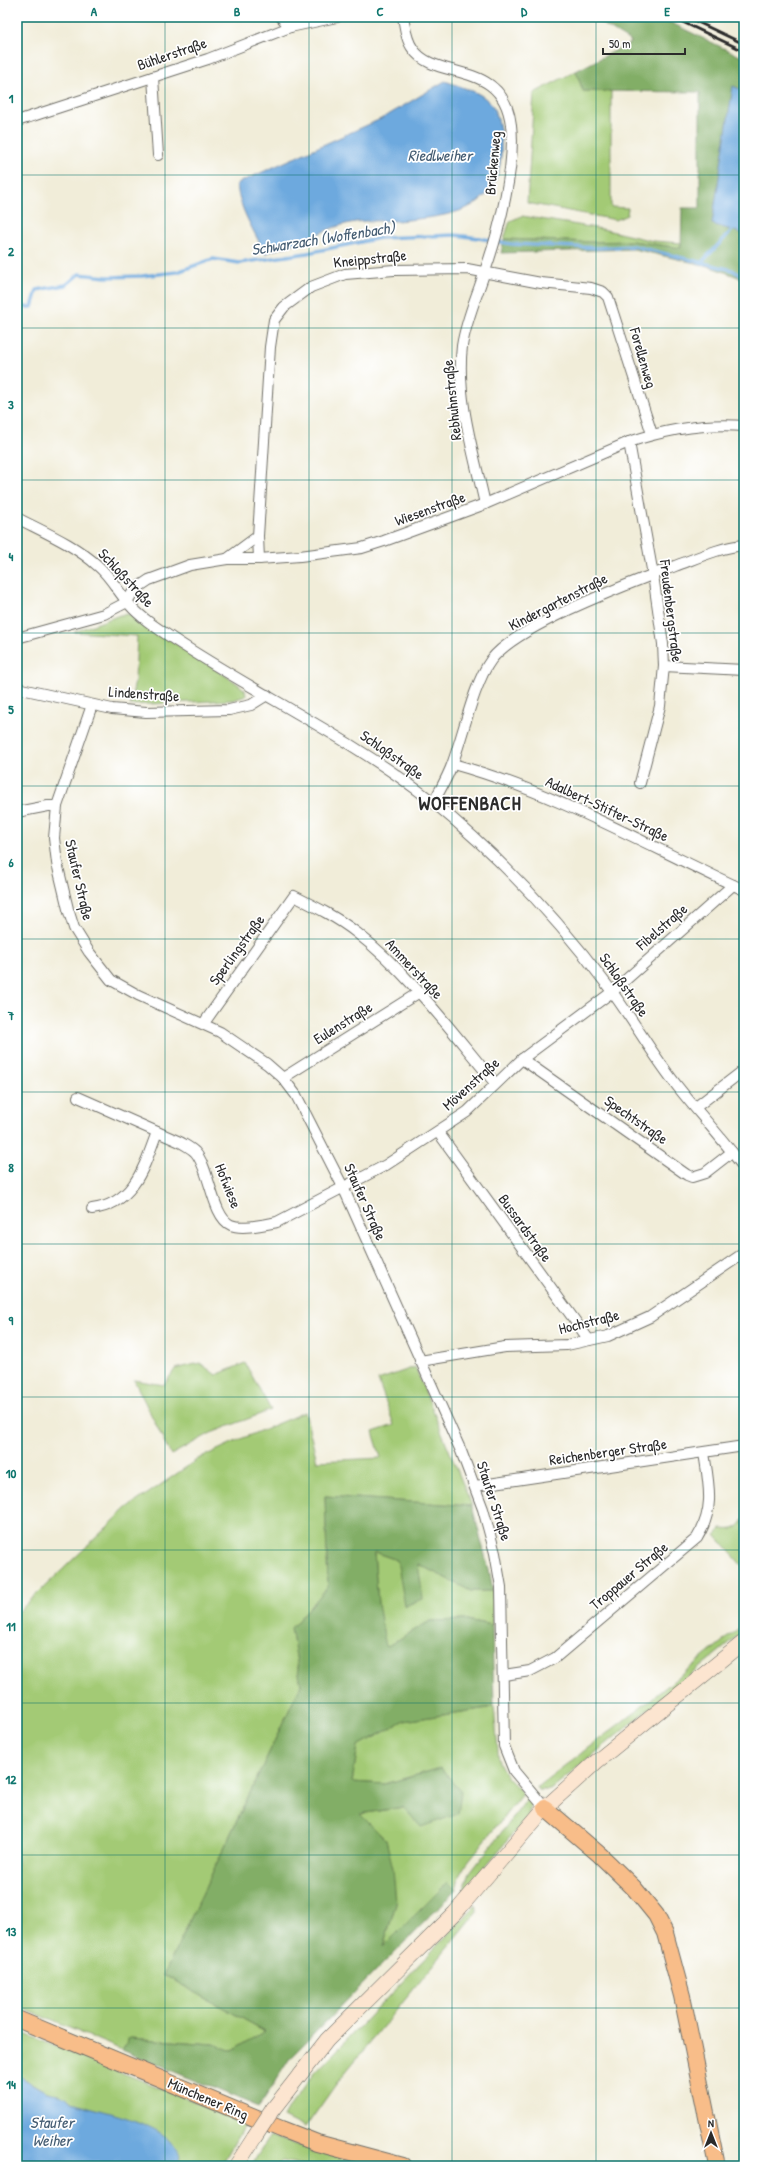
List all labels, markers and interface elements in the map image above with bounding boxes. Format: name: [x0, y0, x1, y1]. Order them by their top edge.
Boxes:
text: A: [91, 2, 98, 20]
text: B: [234, 2, 241, 20]
text: C: [376, 2, 384, 20]
text: D: [521, 2, 528, 20]
text: E: [664, 2, 670, 20]
scale bar: [603, 30, 685, 56]
street label: Bühlerstraße: [134, 32, 209, 75]
text: 50 m: [609, 35, 630, 52]
text: 1: [9, 89, 14, 107]
street label: Brückenweg: [479, 130, 506, 196]
water label: Riedlweiher: [408, 144, 474, 166]
water label: Schwarzach (Woffenbach): [250, 216, 398, 260]
text: 2: [8, 242, 15, 260]
street label: Kneippstraße: [332, 244, 408, 273]
street label: Forellenweg: [625, 324, 662, 391]
street label: Rebhuhnstraße: [437, 359, 466, 441]
text: 3: [8, 395, 14, 413]
street label: Wiesenstraße: [392, 486, 468, 531]
street label: Schloßstraße: [94, 544, 159, 612]
text: 4: [9, 547, 14, 565]
street label: Freudenbergstraße: [655, 558, 688, 663]
street label: Kindergartenstraße: [505, 568, 611, 636]
street label: Lindenstraße: [108, 681, 180, 706]
text: 5: [8, 700, 14, 718]
street label: Schloßstraße: [356, 725, 428, 784]
street label: Adalbert-Stifter-Straße: [542, 771, 672, 846]
district label: WOFFENBACH: [418, 790, 522, 816]
street label: Staufer Straße: [60, 838, 99, 922]
text: 6: [8, 853, 14, 871]
street label: Fibelstraße: [631, 898, 692, 955]
street label: Sperlingstraße: [204, 910, 269, 989]
street label: Ammerstraße: [381, 934, 448, 1004]
street label: Schloßstraße: [595, 949, 654, 1021]
street label: Eulenstraße: [309, 996, 376, 1049]
text: 7: [7, 1006, 15, 1024]
street label: Mövenstraße: [438, 1052, 504, 1115]
street label: Spechtstraße: [600, 1090, 672, 1149]
text: 8: [8, 1158, 14, 1176]
street label: Hofwiese: [210, 1160, 247, 1211]
street label: Staufer Straße: [339, 1160, 392, 1244]
street label: Bussardstraße: [494, 1190, 557, 1266]
street label: Hochstraße: [556, 1304, 621, 1339]
text: 9: [9, 1311, 14, 1329]
street label: Reichenberger Straße: [548, 1433, 668, 1470]
street label: Staufer Straße: [472, 1459, 517, 1543]
text: 10: [6, 1464, 16, 1482]
street label: Troppauer Straße: [585, 1537, 672, 1615]
text: 11: [6, 1617, 16, 1635]
text: 12: [6, 1770, 17, 1788]
text: 13: [6, 1922, 16, 1940]
street label: Münchener Ring: [165, 2072, 252, 2125]
text: 14: [6, 2075, 16, 2093]
water label: Staufer Weiher: [30, 2111, 76, 2151]
north arrow: [691, 2113, 731, 2153]
text: N: [708, 2116, 714, 2130]

